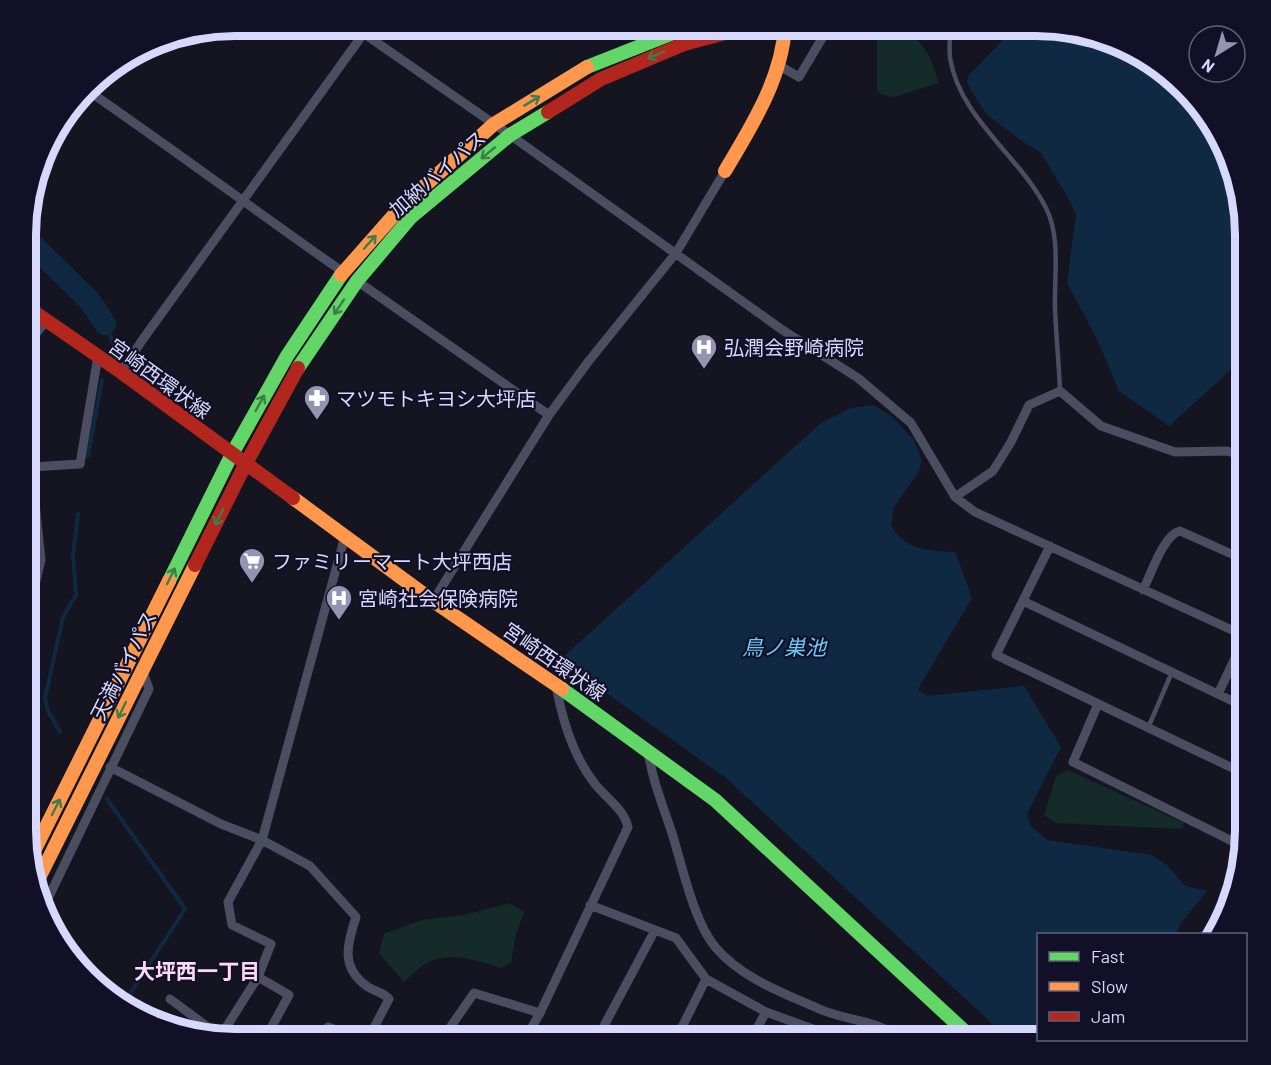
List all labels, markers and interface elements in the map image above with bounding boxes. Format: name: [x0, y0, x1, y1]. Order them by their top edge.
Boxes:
north arrow: [1187, 24, 1247, 84]
one-way arrow: [647, 51, 665, 62]
text: N: [1198, 56, 1218, 77]
one-way arrow: [523, 95, 540, 107]
street label: 加納バイパス: [384, 125, 490, 221]
one-way arrow: [480, 146, 496, 159]
one-way arrow: [363, 235, 377, 250]
one-way arrow: [333, 299, 345, 315]
hospital icon: 弘潤会野崎病院: [689, 332, 719, 370]
street label: 宮崎西環状線: [104, 333, 216, 423]
place label: 弘潤会野崎病院: [724, 335, 864, 359]
pharmacy icon: マツモトキヨシ大坪店: [302, 383, 332, 421]
place label: マツモトキヨシ大坪店: [336, 386, 536, 410]
one-way arrow: [254, 395, 266, 412]
one-way arrow: [213, 508, 225, 525]
supermarket icon: ファミリーマート大坪西店: [237, 546, 267, 584]
place label: ファミリーマート大坪西店: [272, 549, 512, 573]
one-way arrow: [166, 568, 178, 586]
hospital icon: 宮崎社会保険病院: [324, 583, 354, 621]
place label: 宮崎社会保険病院: [358, 586, 518, 610]
street label: 天満バイパス: [85, 606, 161, 724]
street label: 宮崎西環状線: [499, 617, 611, 705]
water label: 鳥ノ巣池: [742, 634, 828, 659]
one-way arrow: [116, 701, 128, 719]
one-way arrow: [50, 799, 62, 816]
legend: [1037, 933, 1247, 1041]
text: Fast: [1091, 945, 1125, 967]
district label: 大坪西一丁目: [134, 958, 260, 983]
text: Slow: [1091, 975, 1128, 997]
text: Jam: [1091, 1005, 1125, 1027]

